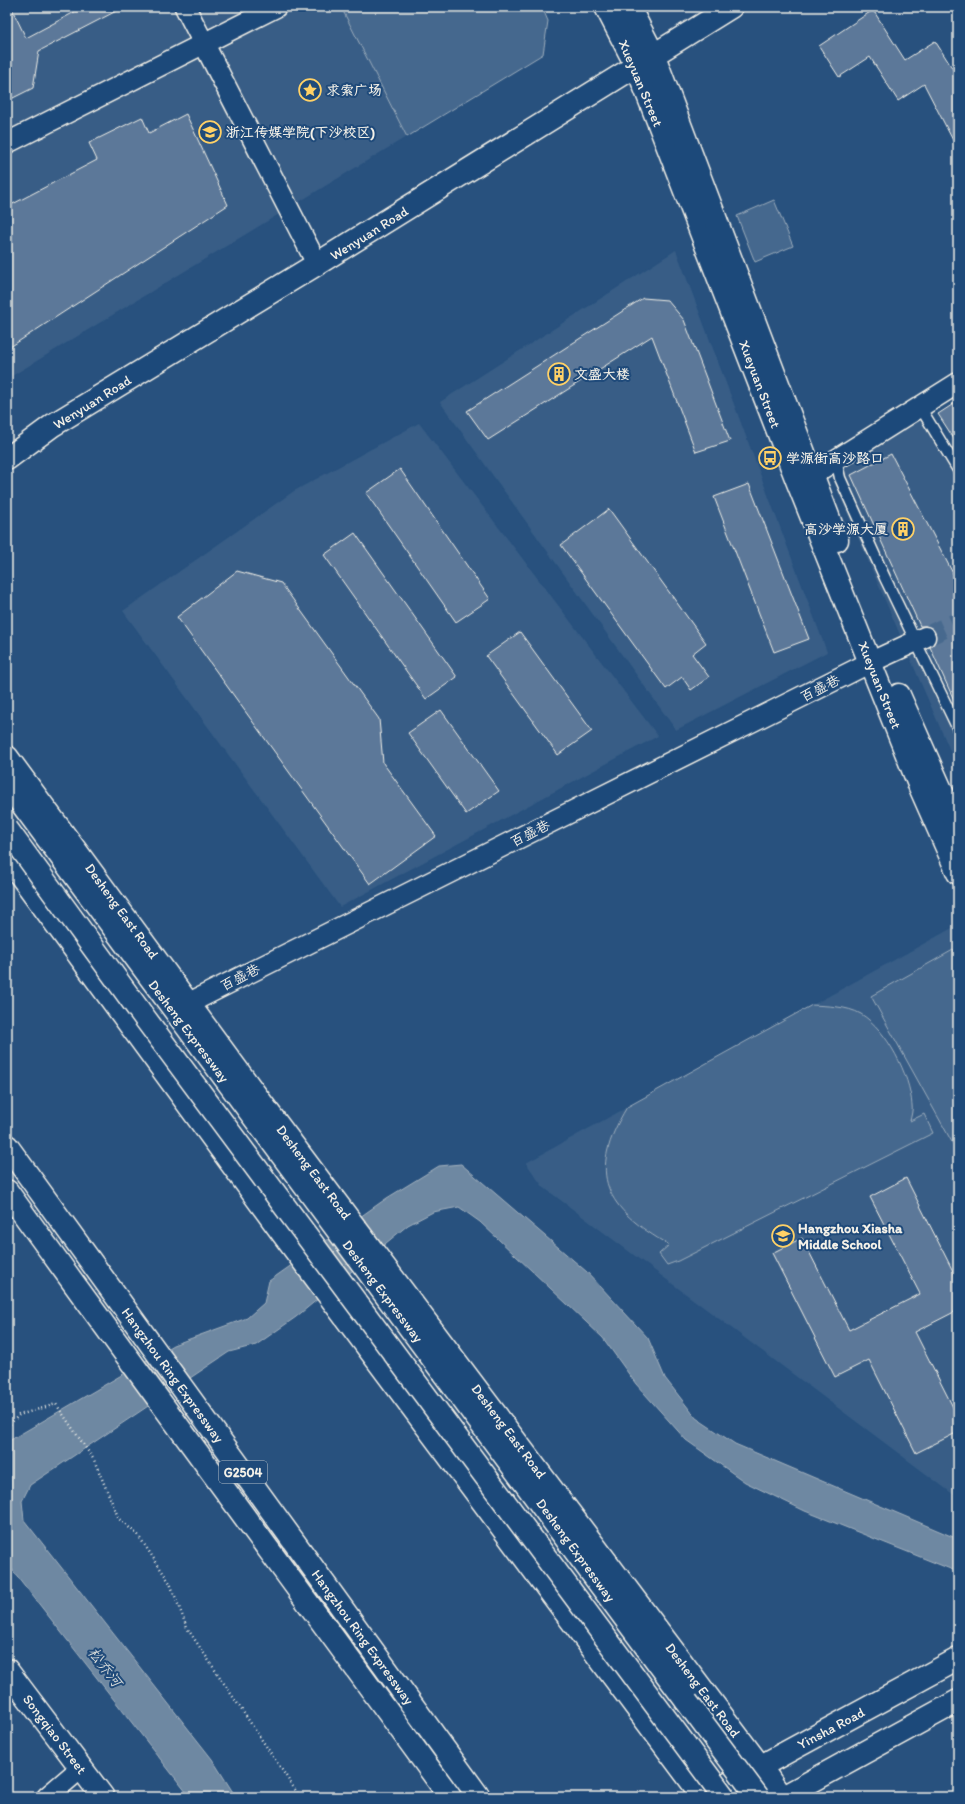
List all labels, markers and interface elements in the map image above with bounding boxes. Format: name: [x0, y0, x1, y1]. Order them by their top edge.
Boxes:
street label: Xueyuan Street: [615, 37, 667, 129]
place icon: 求索广场: [297, 77, 323, 103]
place label: 求索广场: [326, 82, 382, 99]
school or university icon: 浙江传媒学院(下沙校区): [197, 119, 223, 145]
place label: 浙江传媒学院(下沙校区): [226, 124, 376, 141]
street label: Wenyuan Road: [327, 203, 412, 264]
street label: Xueyuan Street: [735, 338, 784, 431]
building icon: 文盛大楼: [546, 361, 572, 387]
place label: 文盛大楼: [574, 366, 630, 383]
street label: Wenyuan Road: [50, 372, 135, 433]
bus stop icon: 学源街高沙路口: [757, 445, 783, 471]
place label: 学源街高沙路口: [786, 450, 884, 467]
building icon: 高沙学源大厦: [890, 516, 916, 542]
place label: 高沙学源大厦: [804, 521, 888, 538]
street label: Xueyuan Street: [854, 639, 905, 731]
street label: 百盛巷: [798, 671, 844, 706]
street label: 百盛巷: [508, 816, 554, 851]
street label: Desheng East Road: [81, 860, 162, 963]
street label: 百盛巷: [218, 960, 264, 995]
street label: Desheng Expressway: [145, 977, 233, 1086]
street label: Desheng East Road: [272, 1122, 355, 1223]
place label: Hangzhou Xiasha Middle School: [798, 1220, 903, 1253]
school or university icon: Hangzhou Xiasha Middle School: [770, 1223, 796, 1249]
street label: Desheng Expressway: [339, 1237, 427, 1346]
street label: Hangzhou Ring Expressway: [118, 1304, 228, 1447]
street label: Desheng East Road: [467, 1381, 550, 1482]
road number: G2504: [219, 1461, 267, 1483]
street label: Desheng Expressway: [532, 1495, 619, 1606]
street label: Hangzhou Ring Expressway: [308, 1566, 418, 1709]
street label: Desheng East Road: [661, 1640, 744, 1741]
water label: 松乔河: [84, 1644, 128, 1693]
street label: Songqiao Street: [19, 1691, 90, 1778]
street label: Yinsha Road: [795, 1703, 868, 1753]

